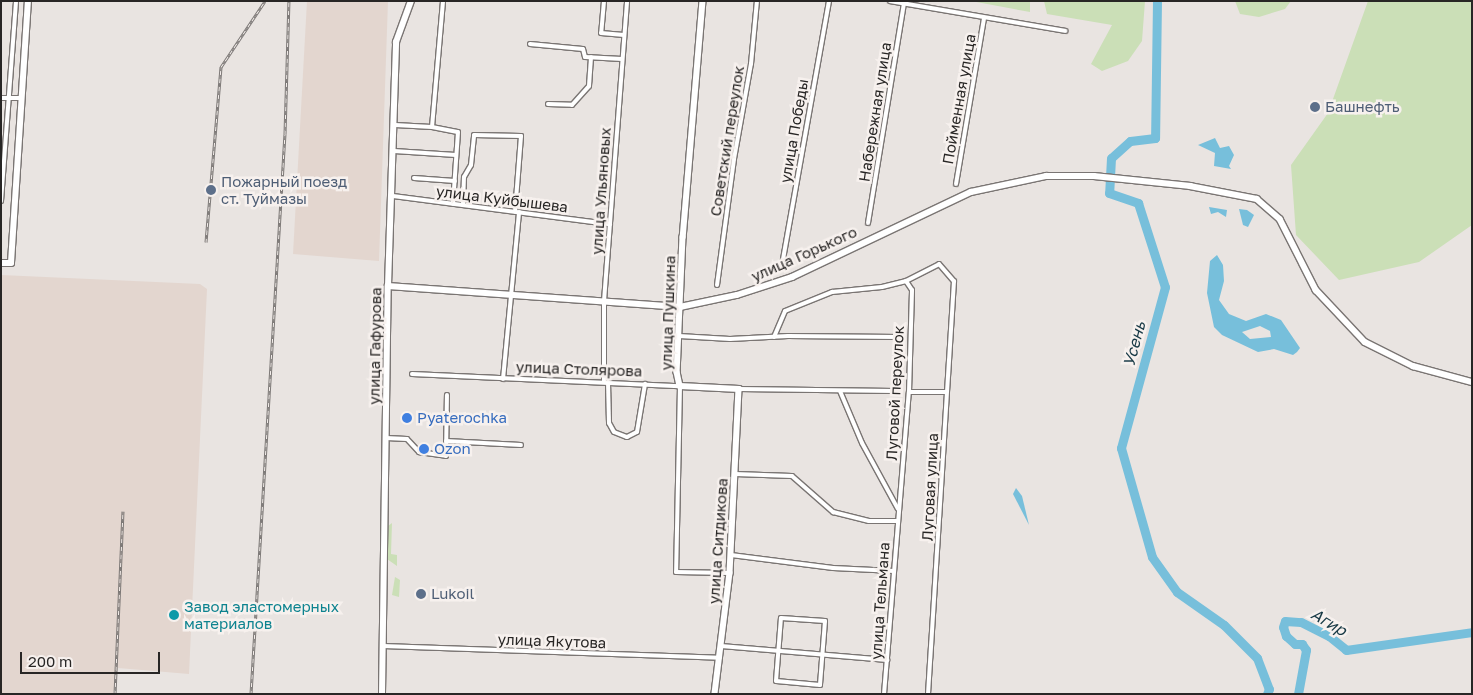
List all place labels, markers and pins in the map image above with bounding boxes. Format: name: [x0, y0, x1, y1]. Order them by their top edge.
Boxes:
place label: Башнефть: [1325, 98, 1400, 116]
marker: Башнефть: [1309, 101, 1321, 113]
place label: Пожарный поезд ст. Туймазы: [221, 172, 347, 207]
marker: Пожарный поезд ст. Туймазы: [205, 184, 217, 196]
place label: Pyaterochka: [417, 409, 507, 427]
marker: Pyaterochka: [401, 412, 413, 424]
place label: Ozon: [434, 440, 471, 458]
marker: Ozon: [418, 443, 430, 455]
place label: Lukoil: [431, 585, 474, 603]
marker: Lukoil: [415, 588, 427, 600]
place label: Завод эластомерных материалов: [184, 597, 339, 632]
marker: Завод эластомерных материалов: [168, 609, 180, 621]

